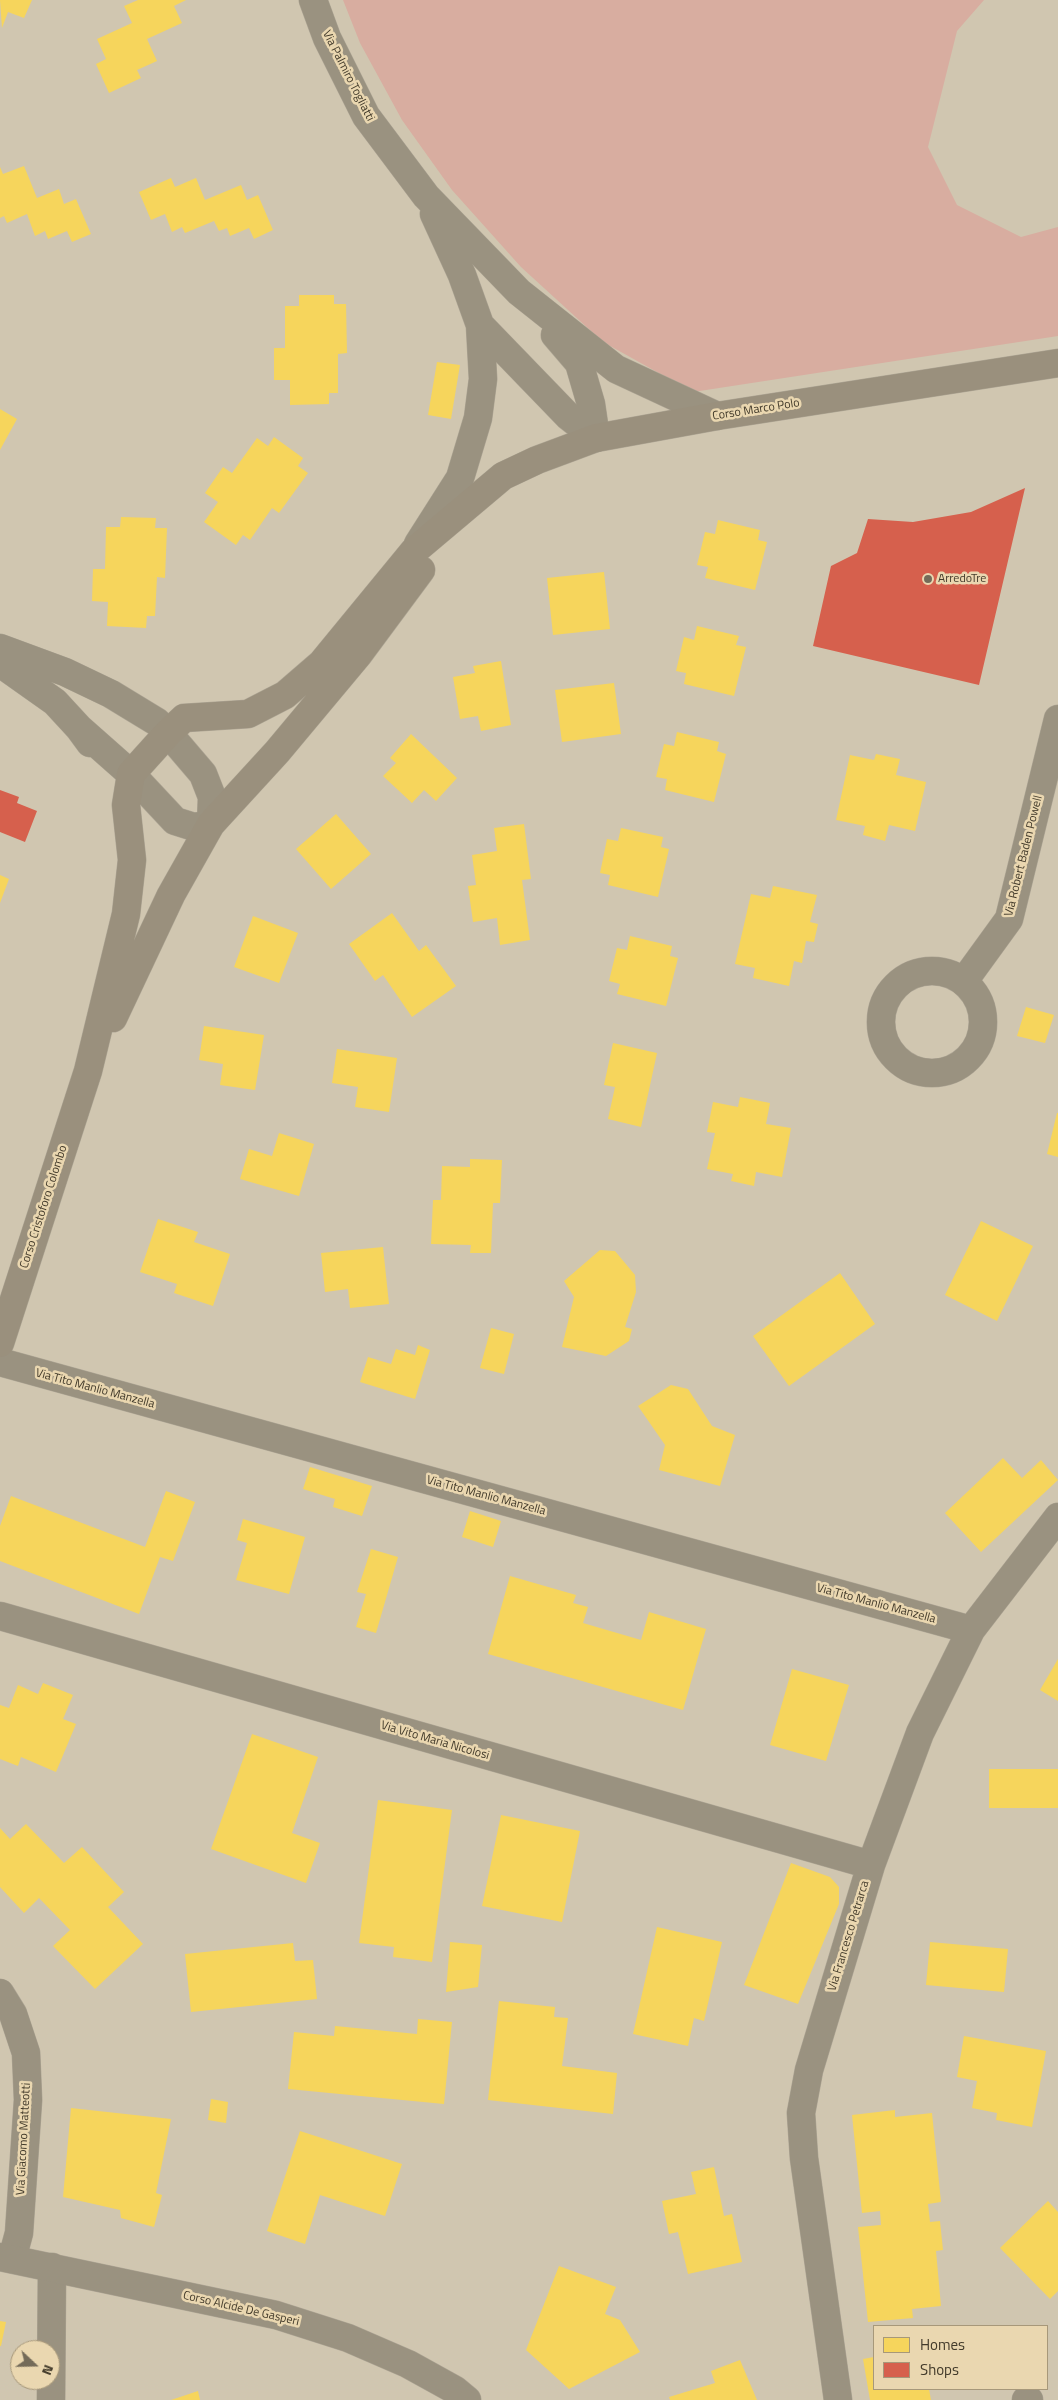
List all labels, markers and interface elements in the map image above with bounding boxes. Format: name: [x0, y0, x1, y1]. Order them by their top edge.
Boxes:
street label: Via Palmiro Togliatti: [319, 28, 377, 124]
street label: Corso Marco Polo: [711, 396, 801, 424]
place label: ArredoTre: [938, 572, 986, 586]
marker: ArredoTre: [922, 573, 934, 585]
street label: Via Robert Baden Powell: [1002, 794, 1046, 918]
street label: Corso Cristoforo Colombo: [17, 1144, 71, 1270]
street label: Via Tito Manlio Manzella: [34, 1366, 156, 1412]
street label: Via Tito Manlio Manzella: [425, 1473, 547, 1519]
street label: Via Tito Manlio Manzella: [815, 1581, 937, 1627]
street label: Via Vito Maria Nicolosi: [379, 1719, 491, 1763]
street label: Via Francesco Petrarca: [825, 1879, 873, 1993]
street label: Via Giacomo Matteotti: [14, 2082, 34, 2196]
street label: Corso Alcide De Gasperi: [181, 2289, 301, 2329]
legend: [873, 2325, 1048, 2390]
text: Homes: [920, 2333, 965, 2356]
north arrow: [10, 2340, 60, 2390]
text: Shops: [920, 2358, 959, 2381]
text: N: [37, 2362, 60, 2378]

